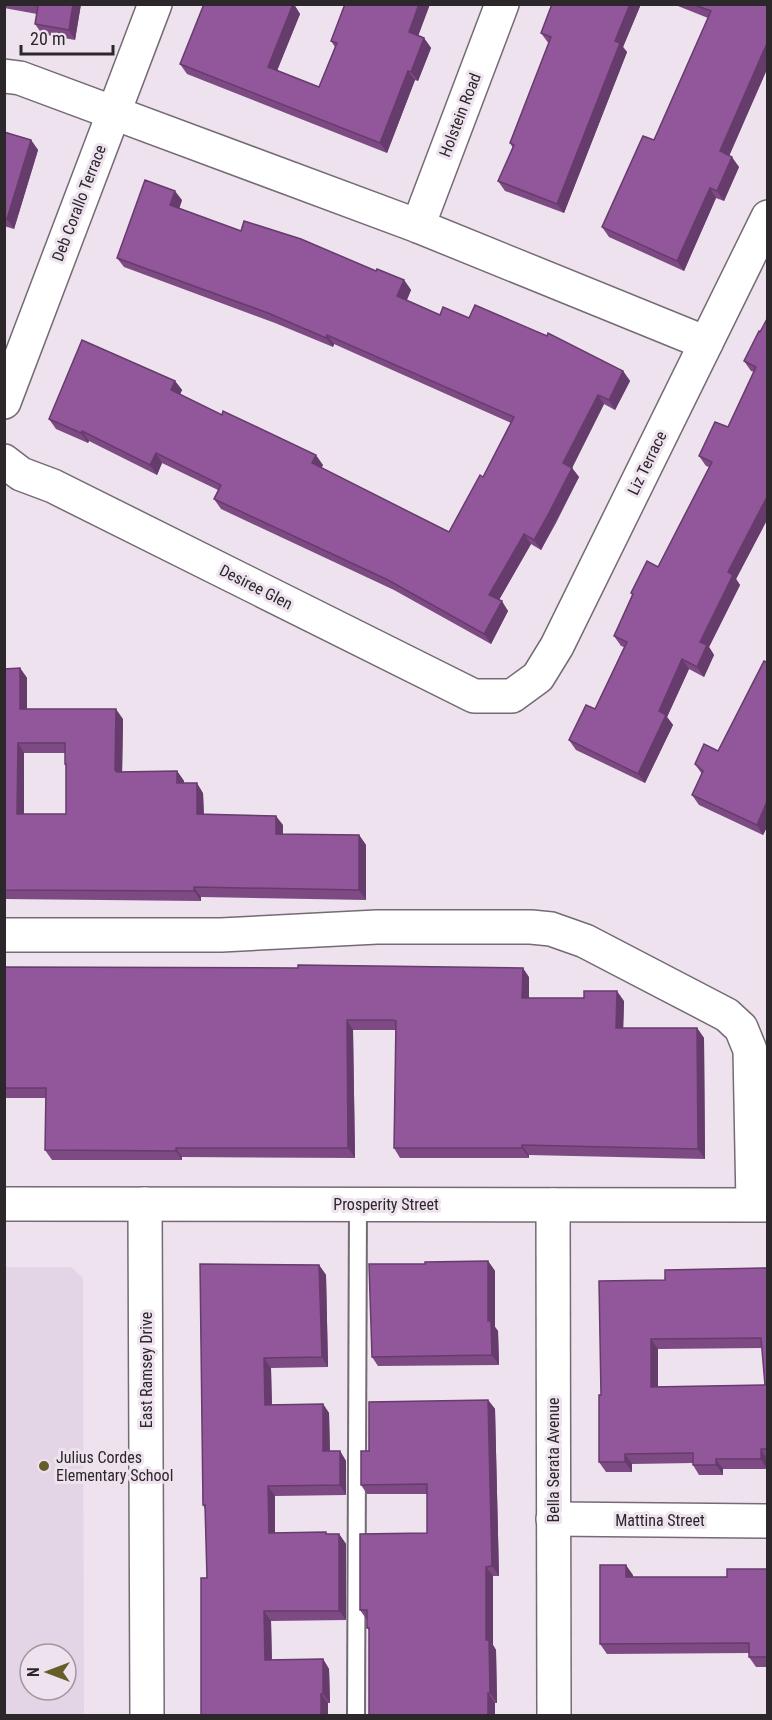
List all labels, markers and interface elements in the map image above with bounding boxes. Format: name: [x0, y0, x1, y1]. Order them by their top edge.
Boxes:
scale bar: [21, 18, 112, 56]
text: 20 m: [30, 28, 65, 49]
street label: Holstein Road: [435, 70, 485, 160]
street label: Deb Corallo Terrace: [48, 142, 110, 264]
street label: Liz Terrace: [623, 428, 671, 498]
street label: Desiree Glen: [216, 561, 296, 613]
street label: Prosperity Street: [333, 1195, 439, 1214]
street label: East Ramsey Drive: [137, 1312, 156, 1428]
street label: Bella Serata Avenue: [544, 1397, 563, 1523]
place label: Julius Cordes Elementary School: [56, 1448, 173, 1485]
marker: Julius Cordes Elementary School: [37, 1459, 51, 1473]
street label: Mattina Street: [615, 1511, 705, 1530]
north arrow: [18, 1642, 78, 1702]
text: N: [24, 1667, 43, 1677]

